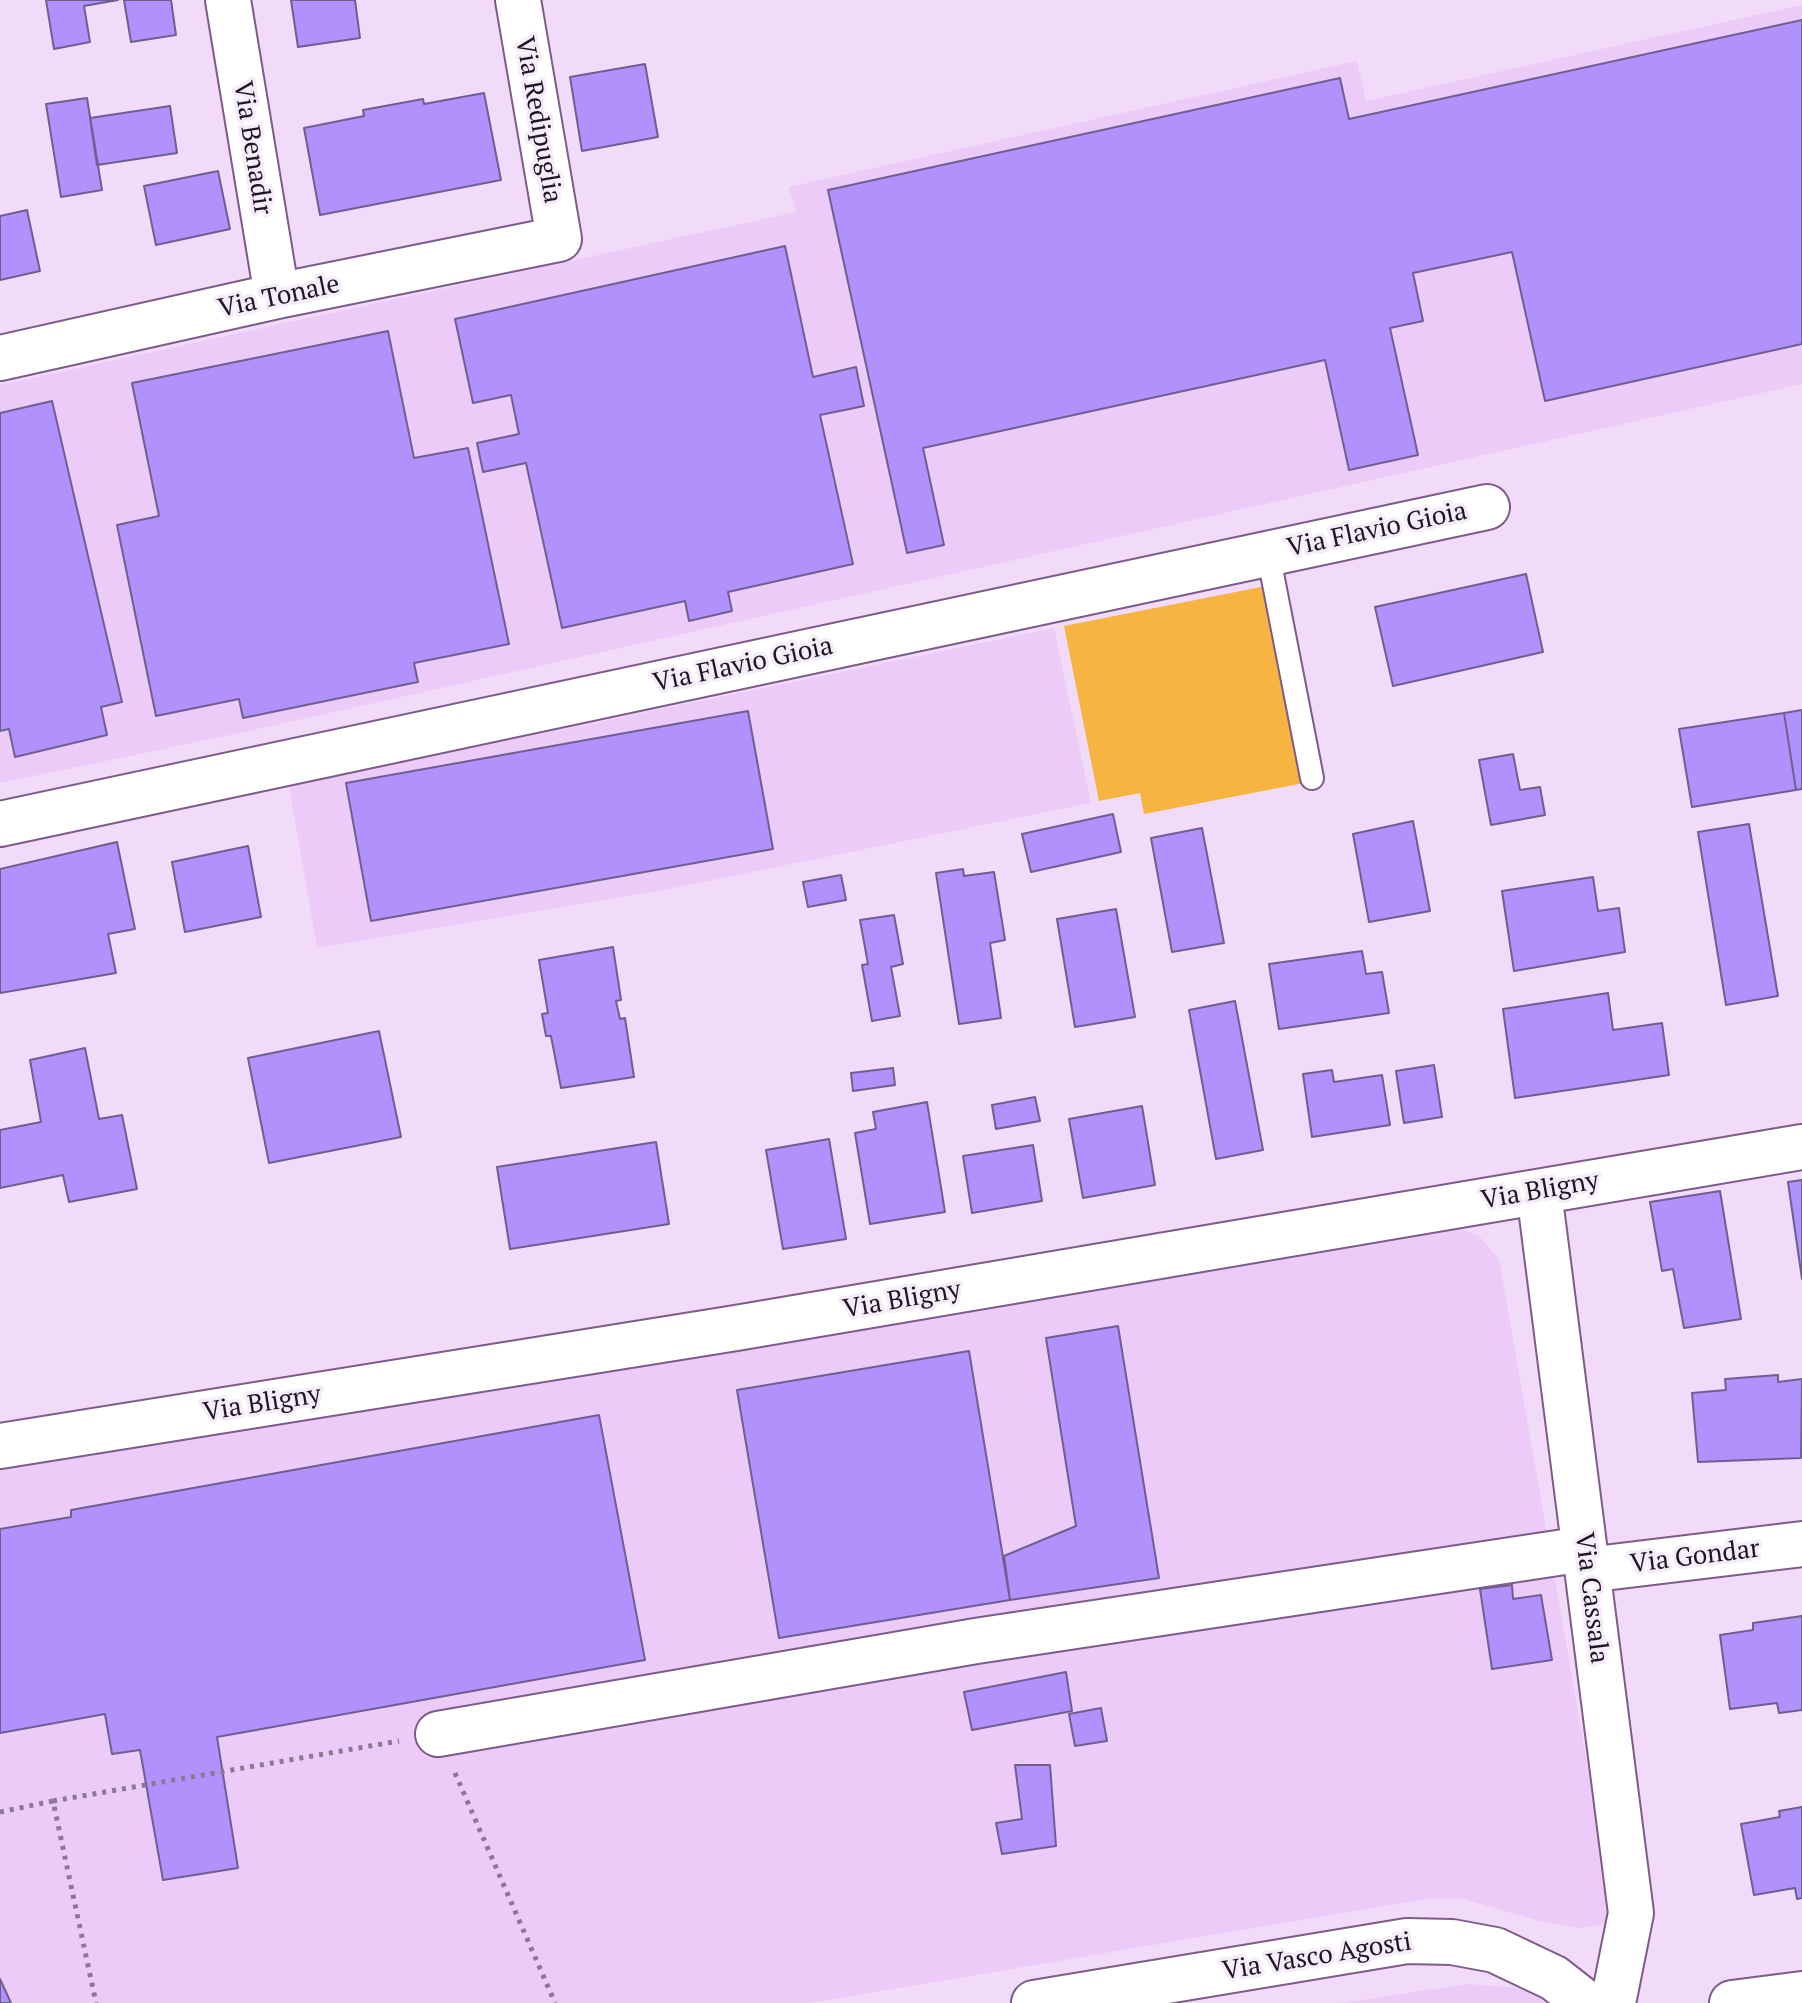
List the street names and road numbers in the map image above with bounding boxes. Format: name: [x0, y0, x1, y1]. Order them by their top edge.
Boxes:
street label: Via Redipuglia: [508, 34, 568, 206]
street label: Via Benadir: [226, 79, 278, 217]
street label: Via Tonale: [215, 269, 343, 325]
street label: Via Flavio Gioia: [1284, 496, 1470, 564]
street label: Via Flavio Gioia: [650, 631, 836, 699]
street label: Via Bligny: [1479, 1165, 1601, 1217]
street label: Via Bligny: [841, 1274, 963, 1326]
street label: Via Bligny: [201, 1379, 323, 1429]
street label: Via Cassala: [1568, 1531, 1614, 1665]
street label: Via Gondar: [1628, 1534, 1762, 1580]
street label: Via Vasco Agosti: [1220, 1927, 1414, 1987]

